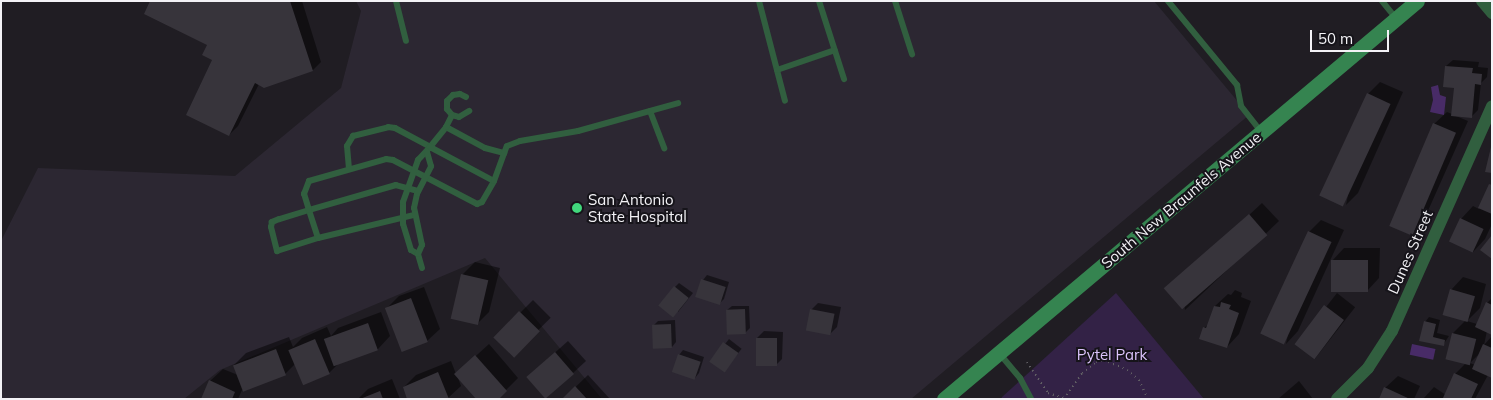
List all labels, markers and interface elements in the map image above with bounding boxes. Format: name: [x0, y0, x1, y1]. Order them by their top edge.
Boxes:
scale bar: [1313, 20, 1392, 52]
text: 50 m: [1318, 29, 1353, 48]
street label: South New Braunfels Avenue: [1097, 128, 1265, 272]
place label: San Antonio State Hospital: [588, 190, 687, 225]
marker: San Antonio State Hospital: [570, 201, 584, 215]
street label: Dunes Street: [1384, 207, 1436, 297]
park label: Pytel Park: [1077, 346, 1147, 364]

